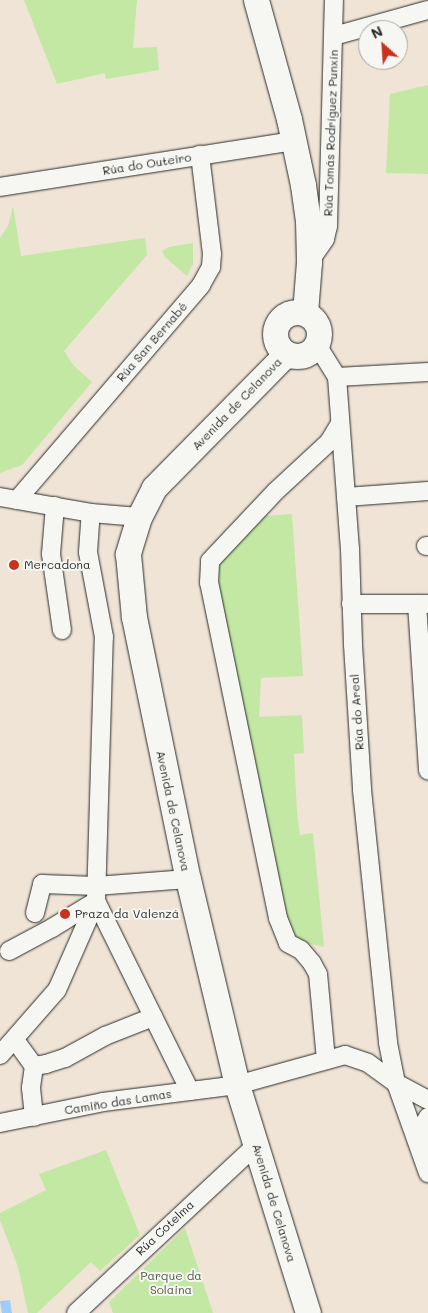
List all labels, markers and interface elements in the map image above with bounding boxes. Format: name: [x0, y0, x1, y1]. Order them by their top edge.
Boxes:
north arrow: [358, 20, 408, 70]
text: N: [368, 21, 386, 43]
street label: Rúa Tomás Rodríguez Punxín: [321, 49, 341, 217]
street label: Rúa do Outeiro: [102, 150, 192, 178]
street label: Rúa San Bernabé: [114, 299, 190, 385]
street label: Avenida de Celanova: [189, 355, 285, 453]
place label: Mercadona: [24, 558, 90, 572]
marker: Mercadona: [8, 559, 20, 571]
street label: Rúa do Areal: [347, 673, 367, 751]
street label: Avenida de Celanova: [153, 749, 193, 873]
place label: Praza da Valenzá: [75, 907, 179, 921]
marker: Praza da Valenzá: [59, 908, 71, 920]
street label: Camiño das Lamas: [63, 1086, 173, 1118]
street label: Avenida de Celanova: [249, 1142, 299, 1264]
street label: Rúa Cotelma: [133, 1197, 197, 1259]
park label: Parque da Solaina: [140, 1269, 202, 1297]

